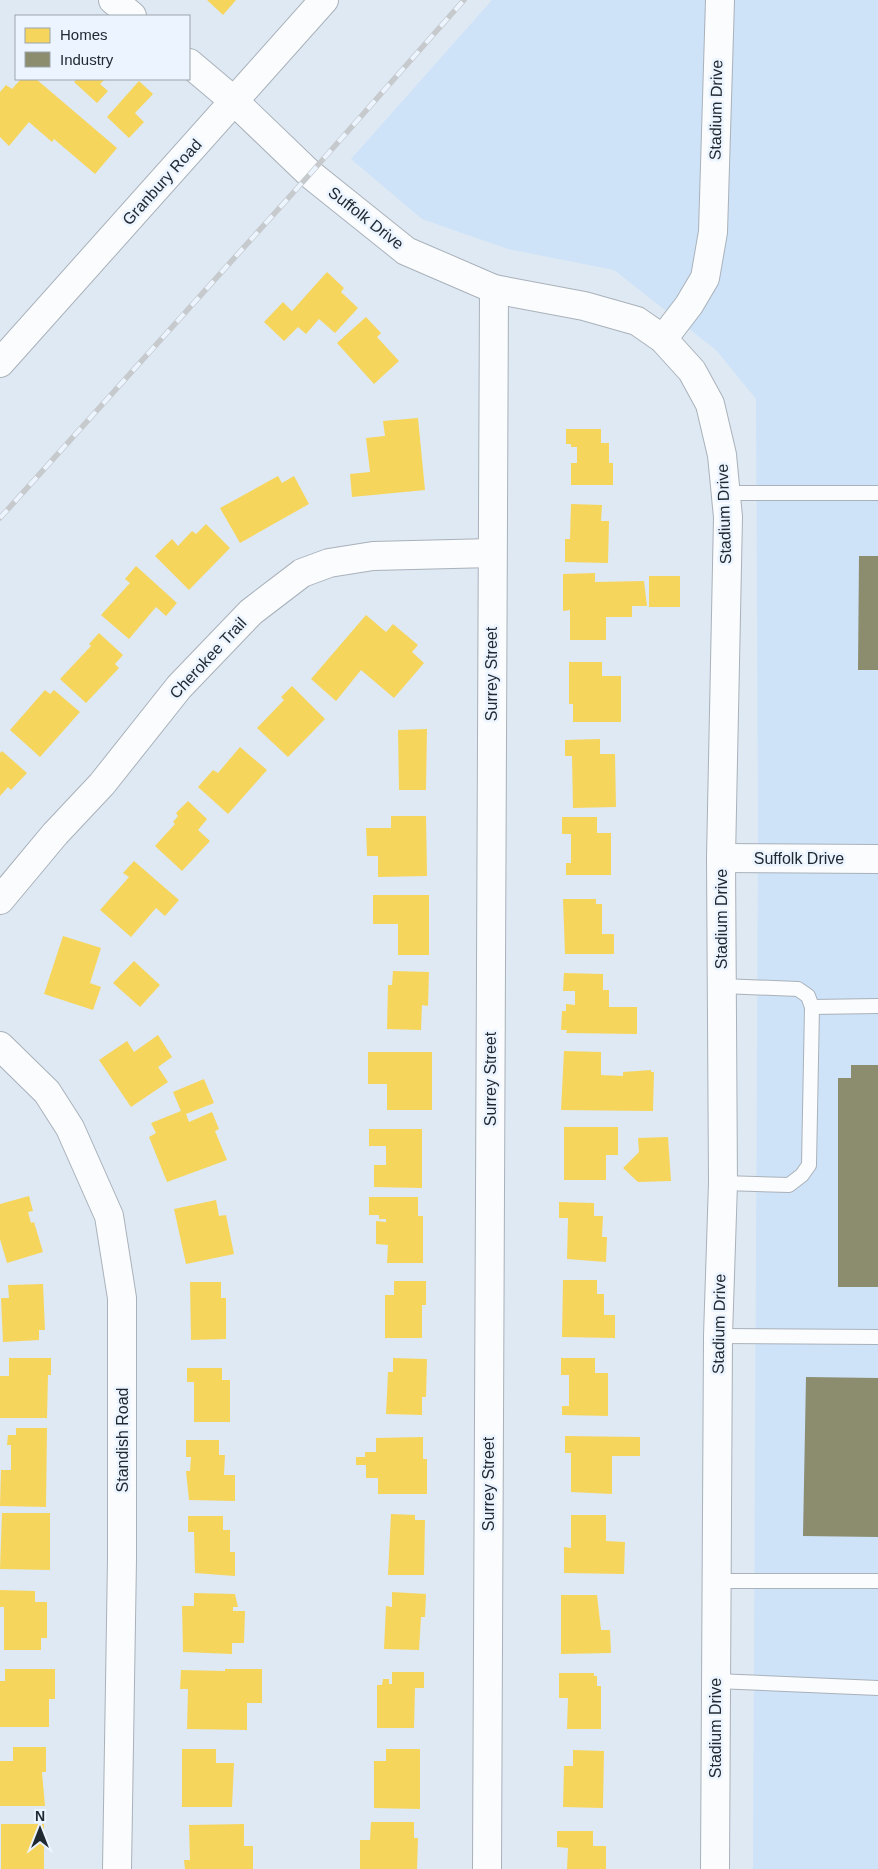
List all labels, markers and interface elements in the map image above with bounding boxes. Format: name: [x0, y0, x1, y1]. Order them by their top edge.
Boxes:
legend: [15, 15, 190, 80]
text: Homes: [60, 26, 108, 43]
text: Industry: [60, 51, 114, 68]
street label: Stadium Drive: [707, 60, 725, 160]
street label: Granbury Road: [119, 136, 205, 228]
street label: Suffolk Drive: [325, 183, 407, 253]
street label: Stadium Drive: [714, 463, 734, 565]
street label: Cherokee Trail: [166, 614, 250, 702]
street label: Surrey Street: [483, 626, 500, 721]
street label: Suffolk Drive: [754, 850, 844, 867]
street label: Stadium Drive: [713, 869, 730, 969]
street label: Surrey Street: [482, 1031, 499, 1126]
street label: Stadium Drive: [710, 1274, 728, 1374]
street label: Standish Road: [114, 1388, 131, 1492]
street label: Surrey Street: [480, 1436, 497, 1531]
street label: Stadium Drive: [707, 1678, 724, 1778]
north arrow: [15, 1804, 65, 1854]
text: N: [35, 1808, 45, 1824]

